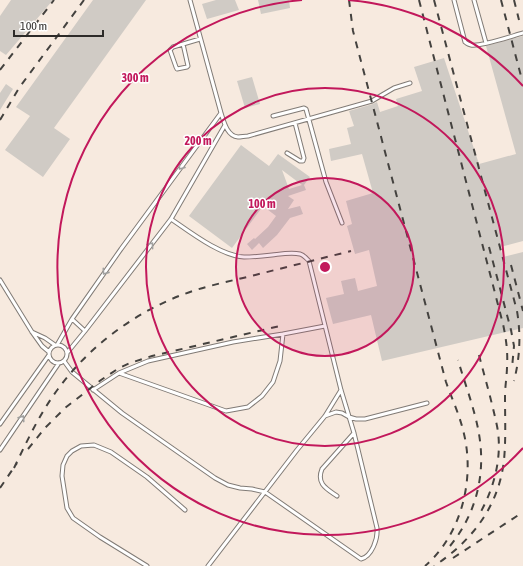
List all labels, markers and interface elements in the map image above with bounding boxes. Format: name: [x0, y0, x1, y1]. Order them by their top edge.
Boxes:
scale bar: [14, 12, 103, 38]
text: 100 m: [20, 19, 47, 33]
text: 300 m: [121, 71, 149, 85]
text: 200 m: [184, 134, 212, 148]
one-way arrow: [179, 163, 186, 170]
text: 100 m: [248, 197, 276, 211]
one-way arrow: [147, 242, 154, 249]
centre of rings: [318, 260, 332, 274]
one-way arrow: [103, 268, 110, 275]
one-way arrow: [17, 415, 25, 422]

